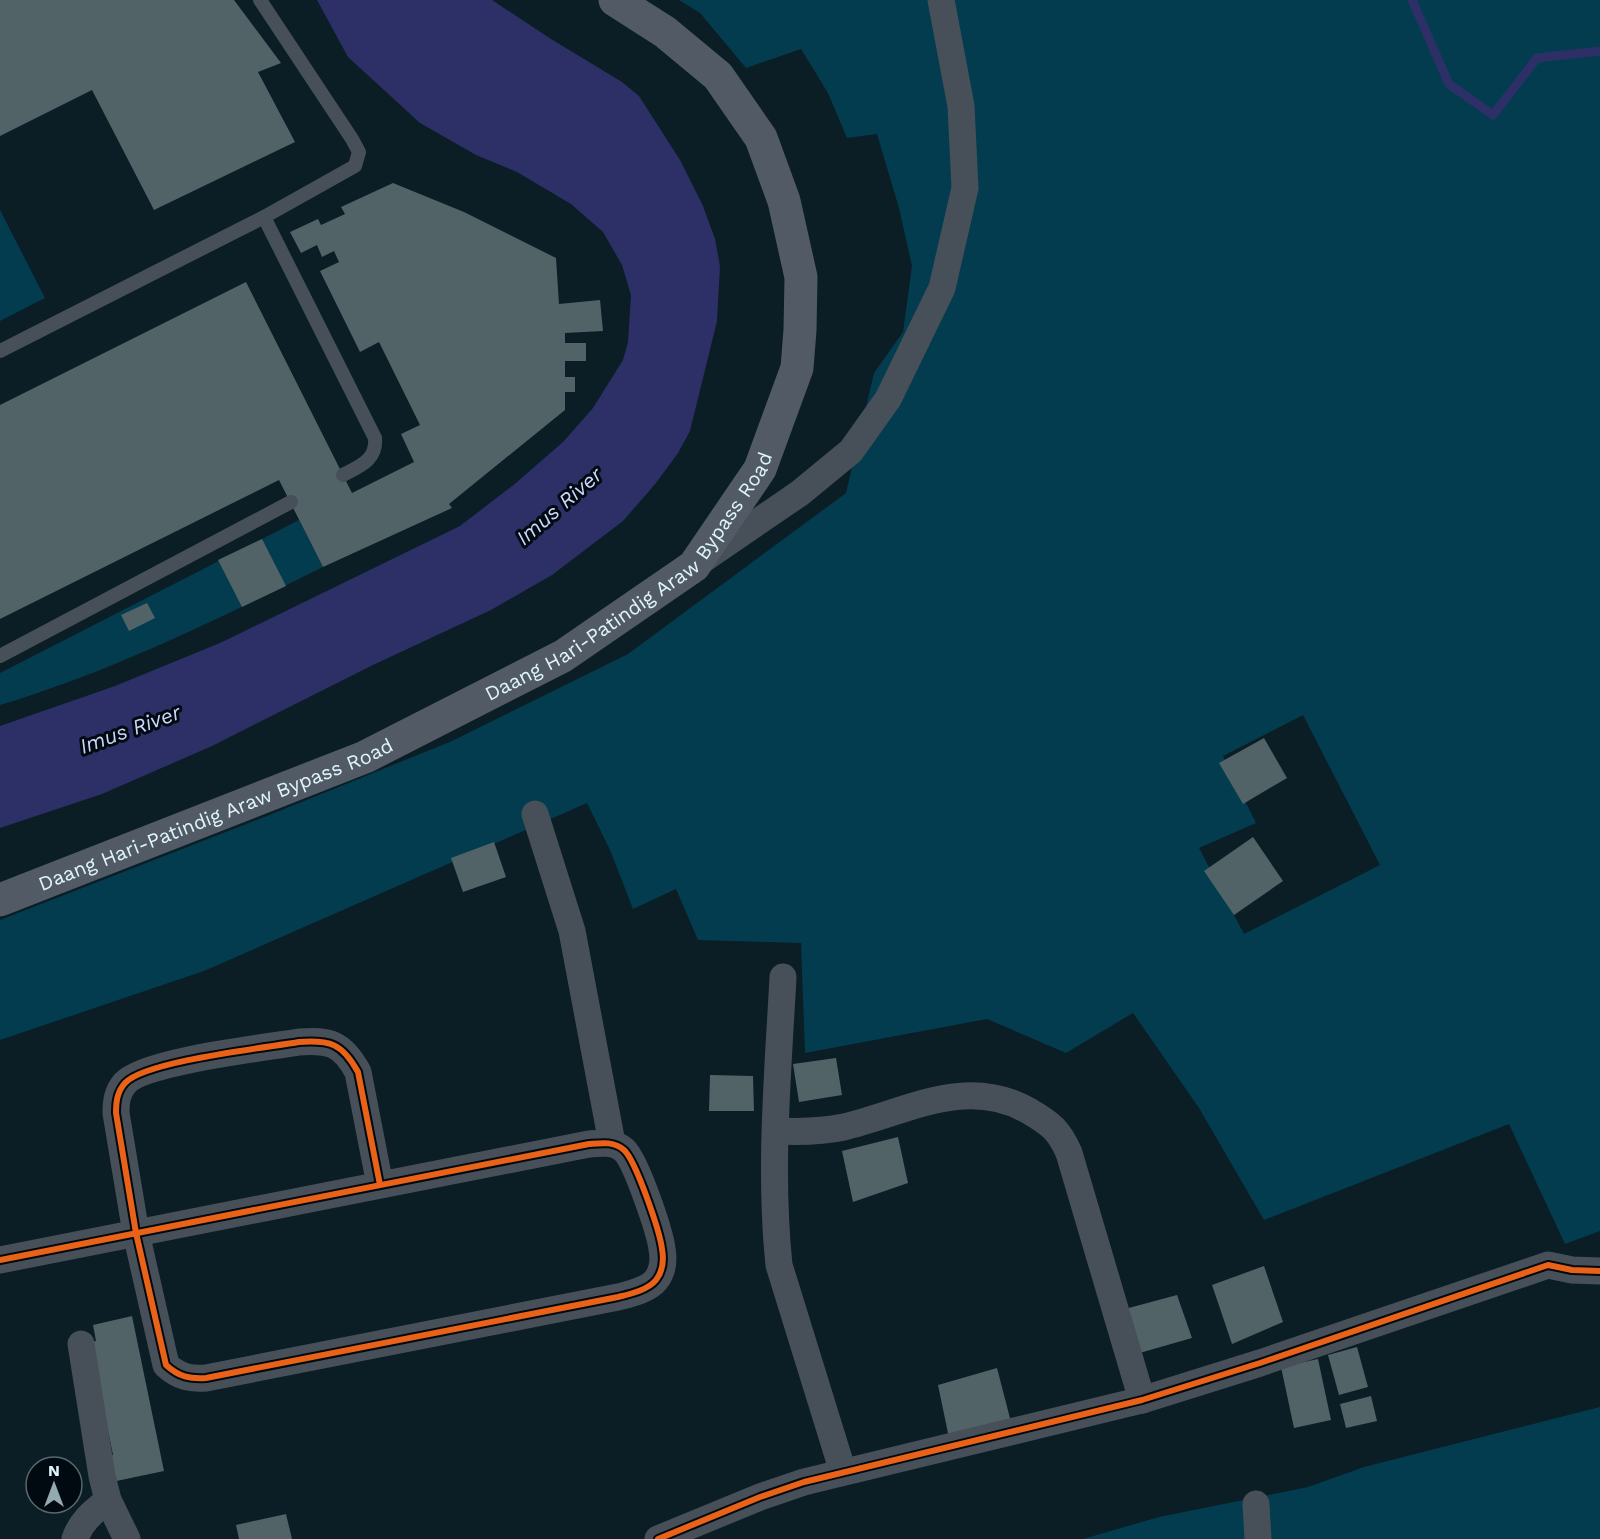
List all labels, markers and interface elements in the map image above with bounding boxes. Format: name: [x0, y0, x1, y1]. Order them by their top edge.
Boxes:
street label: Daang Hari-Patindig Araw Bypass Road: [481, 449, 777, 706]
water label: Imus River: [511, 461, 608, 550]
water label: Imus River: [76, 699, 185, 759]
street label: Daang Hari-Patindig Araw Bypass Road: [35, 733, 397, 896]
north arrow: [24, 1455, 84, 1515]
text: N: [48, 1461, 60, 1480]

